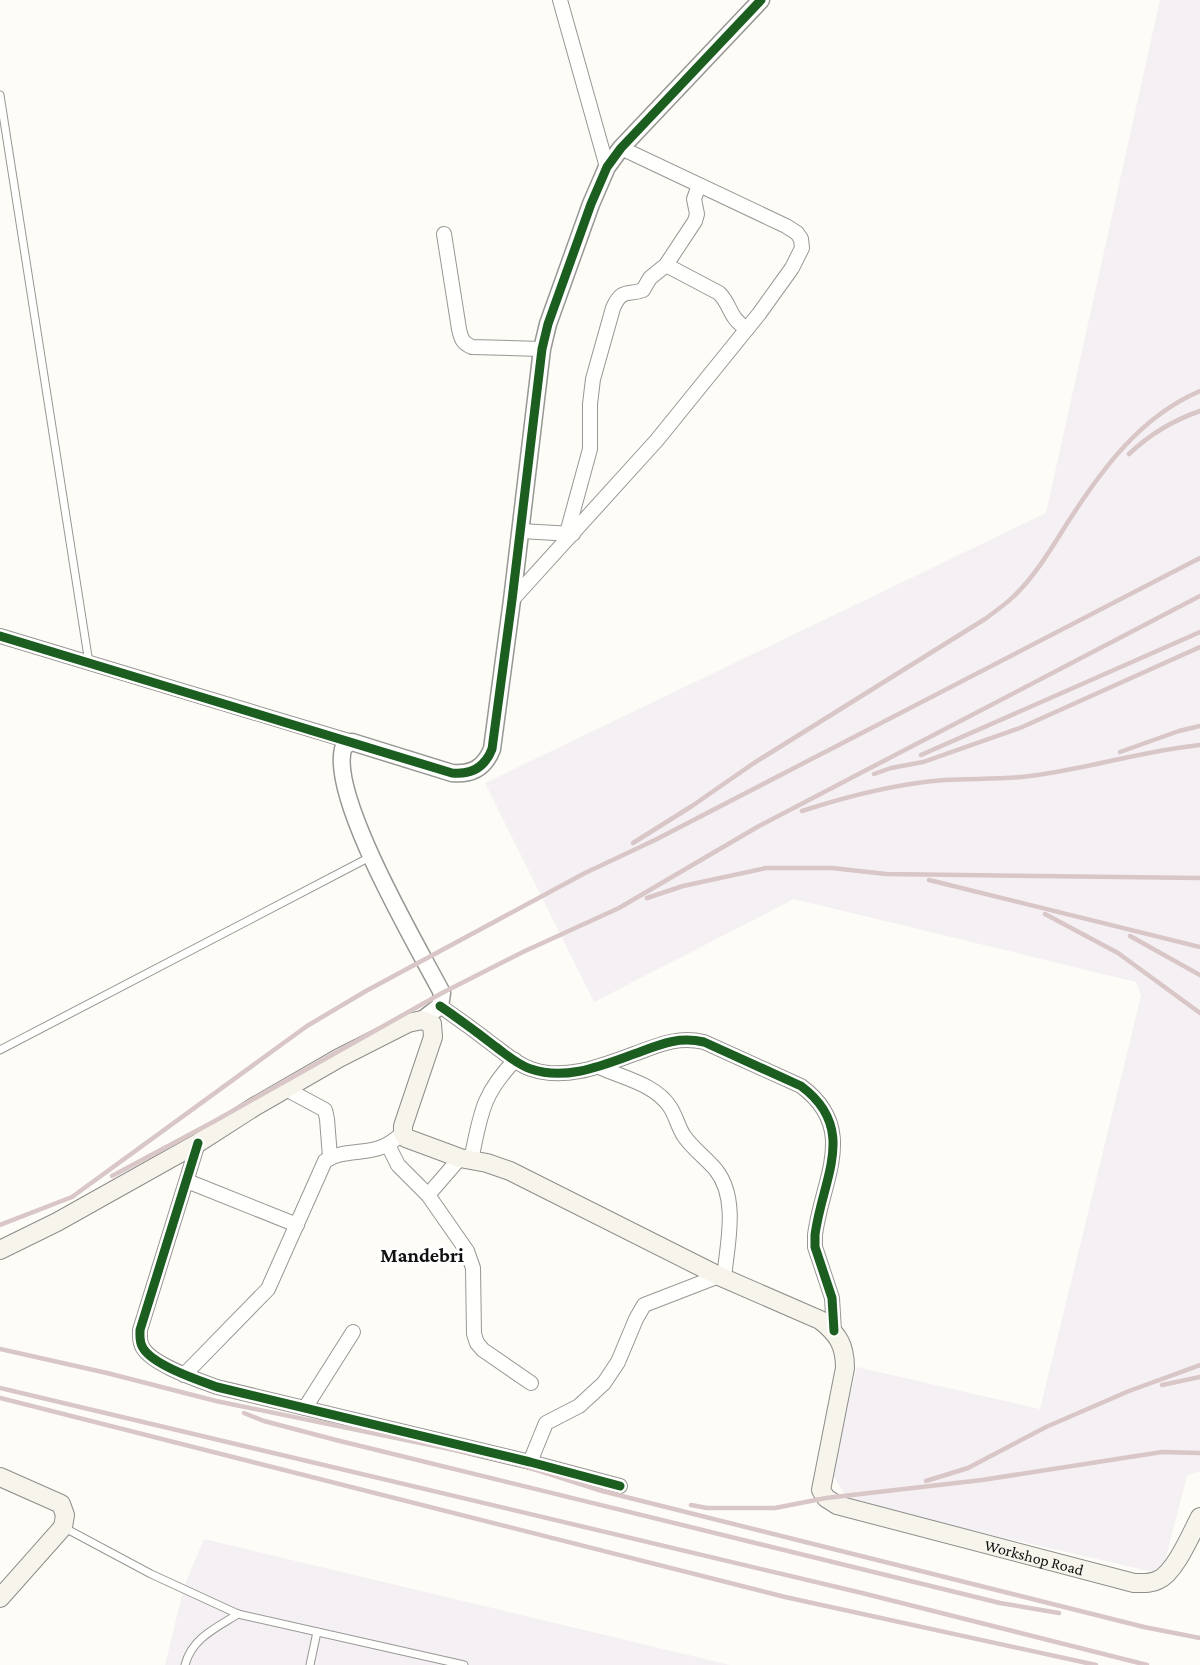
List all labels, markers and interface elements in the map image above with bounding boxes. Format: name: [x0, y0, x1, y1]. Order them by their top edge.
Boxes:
district label: Mandebri: [380, 1244, 464, 1266]
street label: Workshop Road: [983, 1536, 1086, 1578]

